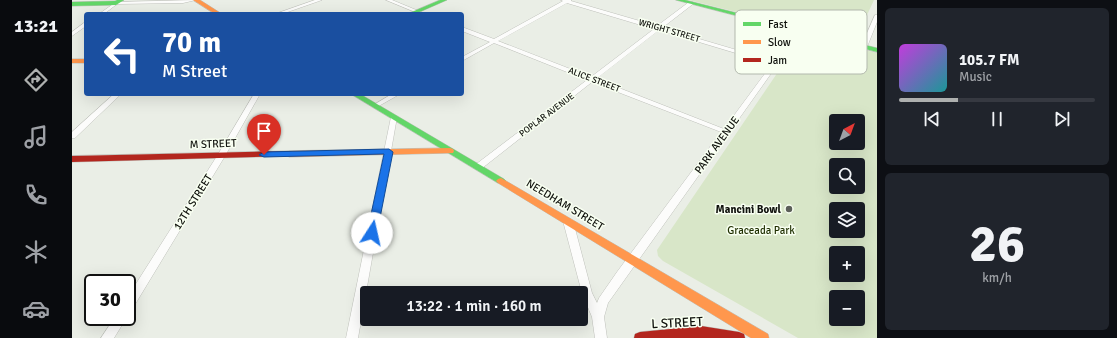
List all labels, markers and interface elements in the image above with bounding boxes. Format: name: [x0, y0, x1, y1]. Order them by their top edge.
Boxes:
legend: [735, 10, 867, 74]
text: 13:21: [14, 15, 58, 37]
street label: WRIGHT STREET: [637, 17, 701, 45]
text: Fast: [768, 18, 788, 31]
text: 70 m: [162, 26, 221, 60]
icon: left: [96, 28, 148, 80]
text: Slow: [768, 36, 791, 49]
text: 105.7 FM: [959, 51, 1020, 69]
text: Jam: [768, 54, 787, 67]
text: M Street: [162, 60, 227, 82]
street label: ALICE STREET: [567, 65, 622, 95]
icon: directions: [22, 66, 50, 94]
text: Music: [959, 69, 992, 85]
street label: POPLAR AVENUE: [517, 91, 577, 139]
icon: previous: [921, 108, 943, 130]
icon: pause: [986, 108, 1008, 130]
icon: next: [1051, 108, 1073, 130]
pin: [247, 114, 281, 155]
street label: PARK AVENUE: [692, 114, 742, 176]
north arrow: [829, 114, 865, 150]
map controls: [829, 114, 865, 326]
icon: arrive: [253, 120, 275, 142]
icon: music: [22, 123, 50, 151]
street label: M STREET: [189, 137, 237, 151]
button: search: [829, 158, 865, 194]
street label: 12TH STREET: [171, 171, 215, 232]
street label: NEEDHAM STREET: [524, 177, 607, 234]
icon: phone: [22, 181, 50, 209]
button: layers: [829, 202, 865, 238]
place label: Mancini Bowl: [716, 203, 782, 216]
marker: Mancini Bowl: [784, 204, 794, 214]
position arrow: [351, 212, 393, 254]
text: 26: [969, 212, 1025, 276]
park label: Graceada Park: [727, 224, 795, 237]
icon: climate: [22, 238, 50, 266]
button: +: [829, 246, 865, 282]
text: km/h: [982, 270, 1012, 286]
speed limit sign: 30: [84, 274, 136, 326]
button: −: [829, 290, 865, 326]
icon: car: [22, 295, 50, 323]
text: 13:22 · 1 min · 160 m: [407, 297, 541, 315]
street label: L STREET: [651, 314, 704, 332]

